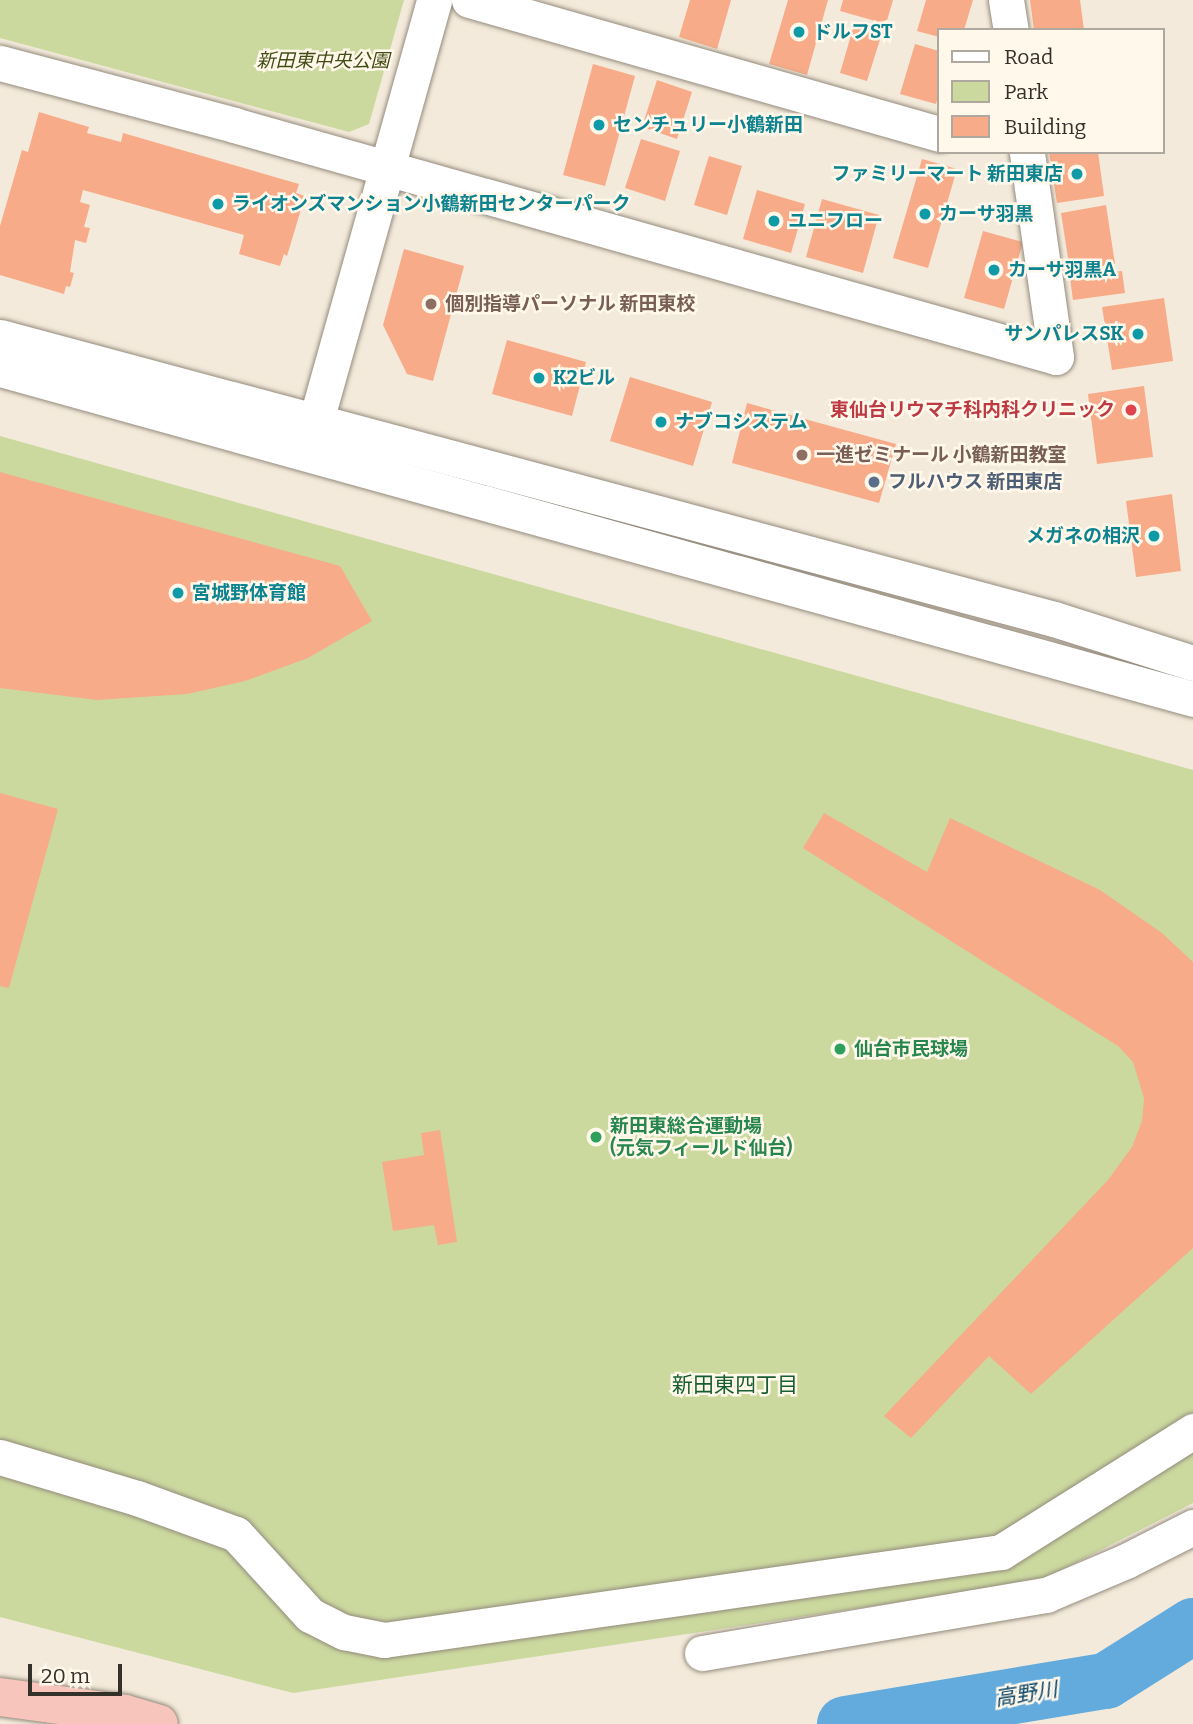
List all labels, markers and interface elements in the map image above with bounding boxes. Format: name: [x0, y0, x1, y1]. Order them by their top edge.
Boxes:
place label: ドルフST: [813, 21, 893, 43]
marker: ドルフST: [791, 24, 807, 40]
legend: [937, 28, 1165, 154]
text: Road: [1004, 44, 1053, 70]
park label: 新田東中央公園: [257, 50, 389, 72]
text: Park: [1004, 79, 1048, 105]
place label: センチュリー小鶴新田: [613, 114, 803, 136]
text: Building: [1004, 114, 1086, 140]
marker: センチュリー小鶴新田: [591, 117, 607, 133]
place label: ファミリーマート 新田東店: [832, 163, 1063, 185]
marker: ファミリーマート 新田東店: [1069, 166, 1085, 182]
place label: ライオンズマンション小鶴新田センターパーク: [232, 193, 631, 215]
marker: ライオンズマンション小鶴新田センターパーク: [210, 196, 226, 212]
place label: カーサ羽黒: [939, 203, 1034, 225]
marker: カーサ羽黒: [917, 206, 933, 222]
place label: ユニフロー: [788, 210, 883, 232]
marker: ユニフロー: [766, 213, 782, 229]
place label: カーサ羽黒A: [1008, 259, 1117, 281]
marker: カーサ羽黒A: [986, 262, 1002, 278]
place label: 個別指導パーソナル 新田東校: [445, 293, 695, 315]
marker: 個別指導パーソナル 新田東校: [423, 296, 439, 312]
place label: サンパレスSK: [1004, 323, 1124, 345]
marker: サンパレスSK: [1130, 326, 1146, 342]
place label: K2ビル: [553, 367, 615, 389]
marker: K2ビル: [531, 370, 547, 386]
place label: 東仙台リウマチ科内科クリニック: [830, 399, 1115, 421]
marker: 東仙台リウマチ科内科クリニック: [1121, 400, 1141, 420]
place label: ナブコシステム: [675, 411, 808, 433]
marker: ナブコシステム: [653, 414, 669, 430]
place label: 一進ゼミナール 小鶴新田教室: [816, 444, 1066, 466]
marker: 一進ゼミナール 小鶴新田教室: [794, 447, 810, 463]
place label: フルハウス 新田東店: [888, 471, 1062, 493]
marker: フルハウス 新田東店: [866, 474, 882, 490]
place label: メガネの相沢: [1026, 525, 1140, 547]
marker: メガネの相沢: [1146, 528, 1162, 544]
place label: 宮城野体育館: [192, 582, 306, 604]
marker: 宮城野体育館: [170, 585, 186, 601]
place label: 仙台市民球場: [854, 1038, 968, 1060]
marker: 仙台市民球場: [832, 1041, 848, 1057]
place label: 新田東総合運動場 (元気フィールド仙台): [610, 1115, 793, 1159]
marker: 新田東総合運動場 (元気フィールド仙台): [588, 1129, 604, 1145]
district label: 新田東四丁目: [672, 1372, 798, 1398]
scale bar: [32, 1650, 126, 1694]
text: 20 m: [41, 1663, 90, 1689]
water label: 高野川: [993, 1677, 1059, 1711]

